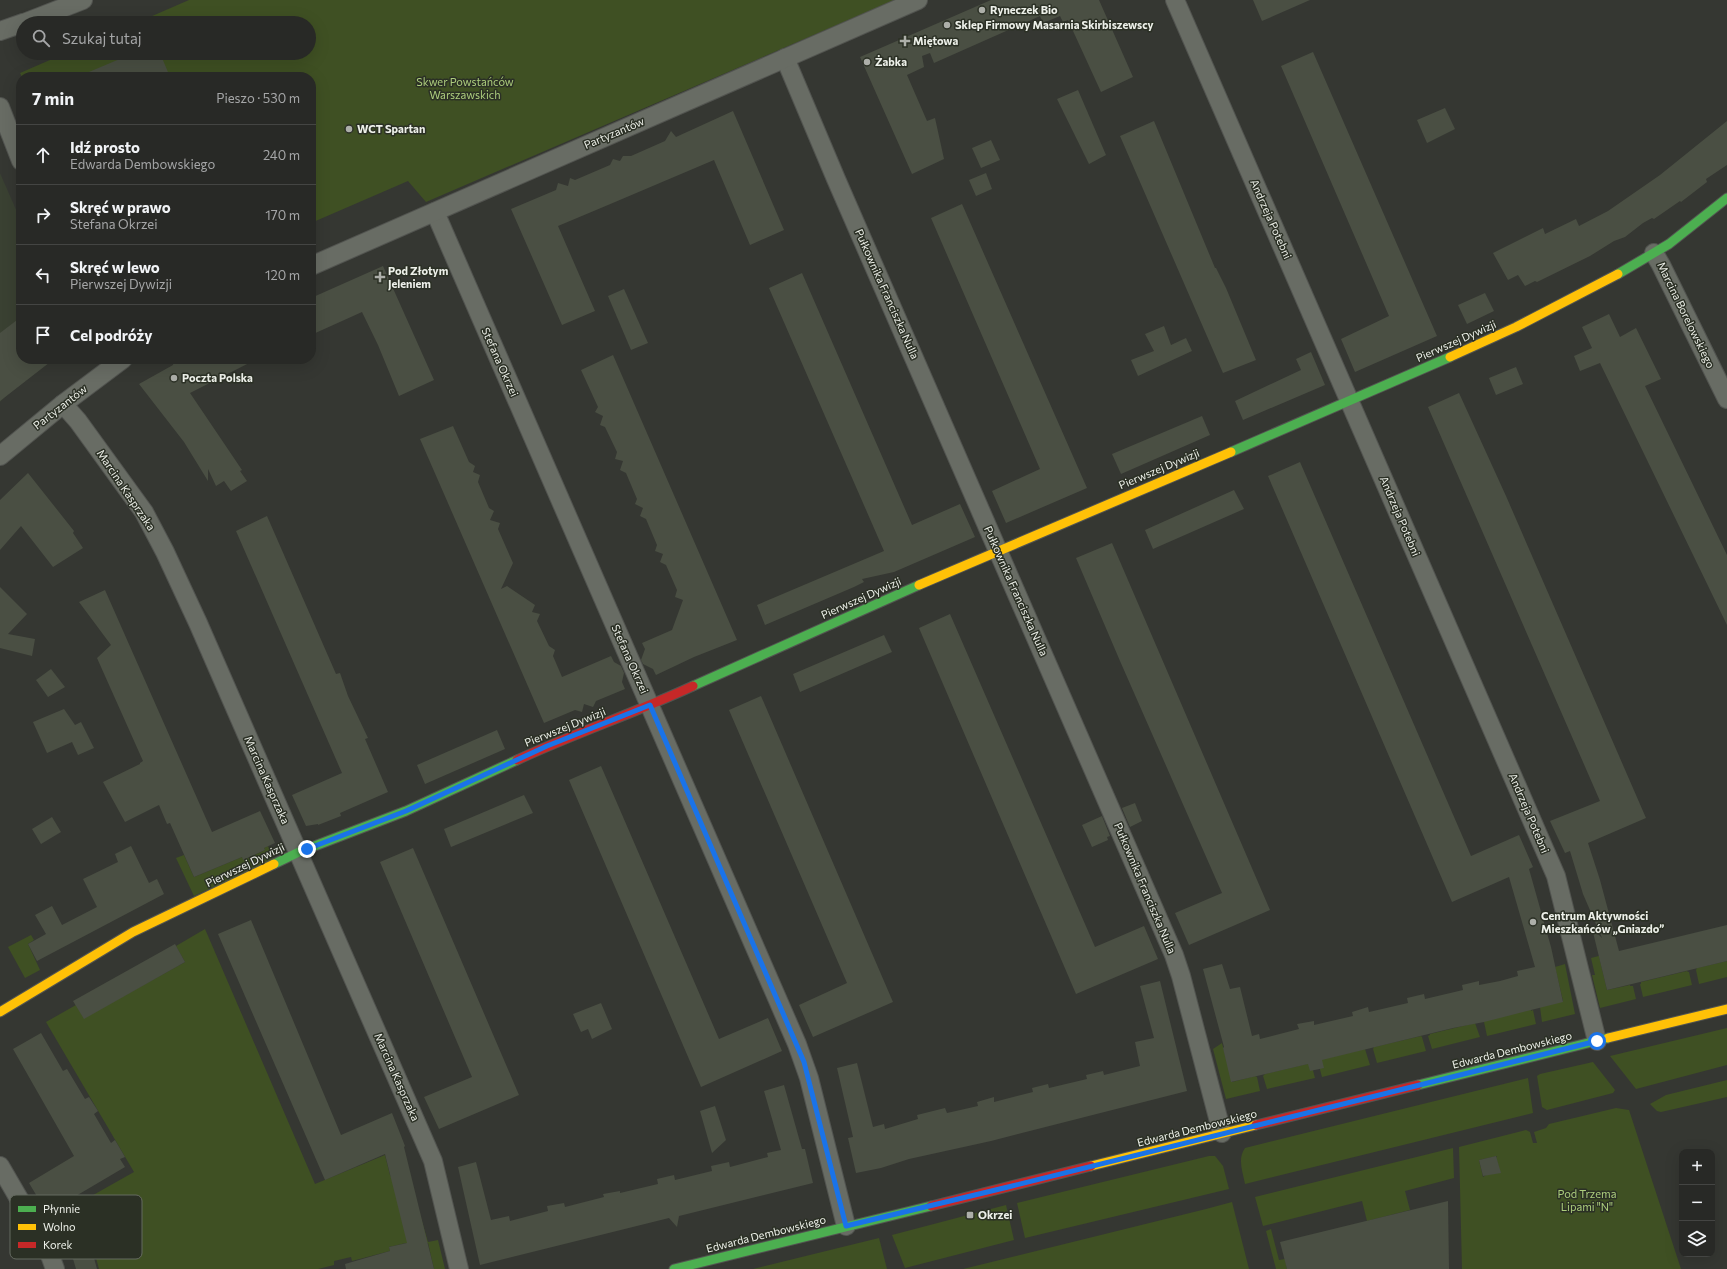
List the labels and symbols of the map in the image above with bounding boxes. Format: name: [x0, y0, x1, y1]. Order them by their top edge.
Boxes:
place label: Ryneczek Bio: [990, 3, 1058, 16]
marker: Ryneczek Bio: [977, 5, 987, 15]
place label: Sklep Firmowy Masarnia Skirbiszewscy: [955, 18, 1154, 31]
marker: Sklep Firmowy Masarnia Skirbiszewscy: [942, 20, 952, 30]
place label: Miętowa: [913, 34, 958, 47]
marker: Miętowa: [900, 36, 910, 46]
place label: Żabka: [875, 55, 907, 68]
marker: Żabka: [862, 57, 872, 67]
park label: Skwer Powstańców Warszawskich: [416, 75, 514, 101]
street label: Partyzantów: [582, 114, 646, 151]
place label: WCT Spartan: [357, 122, 425, 135]
marker: WCT Spartan: [344, 124, 354, 134]
street label: Andrzeja Potebni: [1248, 177, 1295, 261]
street label: Pułkownika Franciszka Nulla: [853, 227, 922, 361]
street label: Marcina Borelowskiego: [1655, 260, 1718, 370]
place label: Pod Złotym Jeleniem: [388, 264, 449, 291]
marker: Pod Złotym Jeleniem: [375, 272, 385, 282]
street label: Pierwszej Dywizji: [1414, 317, 1498, 364]
street label: Stefana Okrzei: [479, 325, 522, 398]
place label: Poczta Polska: [182, 371, 253, 384]
marker: Poczta Polska: [169, 373, 179, 383]
street label: Partyzantów: [30, 382, 89, 432]
street label: Pierwszej Dywizji: [1116, 446, 1201, 491]
street label: Marcina Kasprzaka: [95, 447, 158, 533]
street label: Andrzeja Potebni: [1378, 474, 1423, 558]
street label: Pułkownika Franciszka Nulla: [982, 524, 1051, 658]
street label: Pierwszej Dywizji: [819, 574, 903, 621]
street label: Stefana Okrzei: [609, 622, 652, 695]
street label: Pierwszej Dywizji: [522, 704, 607, 749]
street label: Marcina Kasprzaka: [242, 734, 293, 826]
street label: Andrzeja Potebni: [1507, 771, 1552, 855]
street label: Pułkownika Franciszka Nulla: [1112, 820, 1179, 955]
street label: Pierwszej Dywizji: [203, 840, 287, 889]
route end: [298, 840, 316, 858]
place label: Centrum Aktywności Mieszkańców „Gniazdo”: [1541, 909, 1664, 935]
marker: Centrum Aktywności Mieszkańców „Gniazdo”: [1528, 917, 1538, 927]
street label: Edwarda Dembowskiego: [1451, 1028, 1574, 1071]
street label: Marcina Kasprzaka: [372, 1031, 423, 1123]
route start: [1588, 1032, 1606, 1050]
street label: Edwarda Dembowskiego: [1136, 1106, 1259, 1149]
park label: Pod Trzema Lipami "N": [1558, 1187, 1616, 1213]
legend: [10, 1195, 142, 1259]
text: Płynnie: [43, 1202, 80, 1215]
place label: Okrzei: [978, 1208, 1012, 1221]
marker: Okrzei: [965, 1210, 975, 1220]
street label: Edwarda Dembowskiego: [705, 1212, 828, 1255]
text: Wolno: [43, 1220, 76, 1233]
text: Korek: [43, 1238, 73, 1251]

